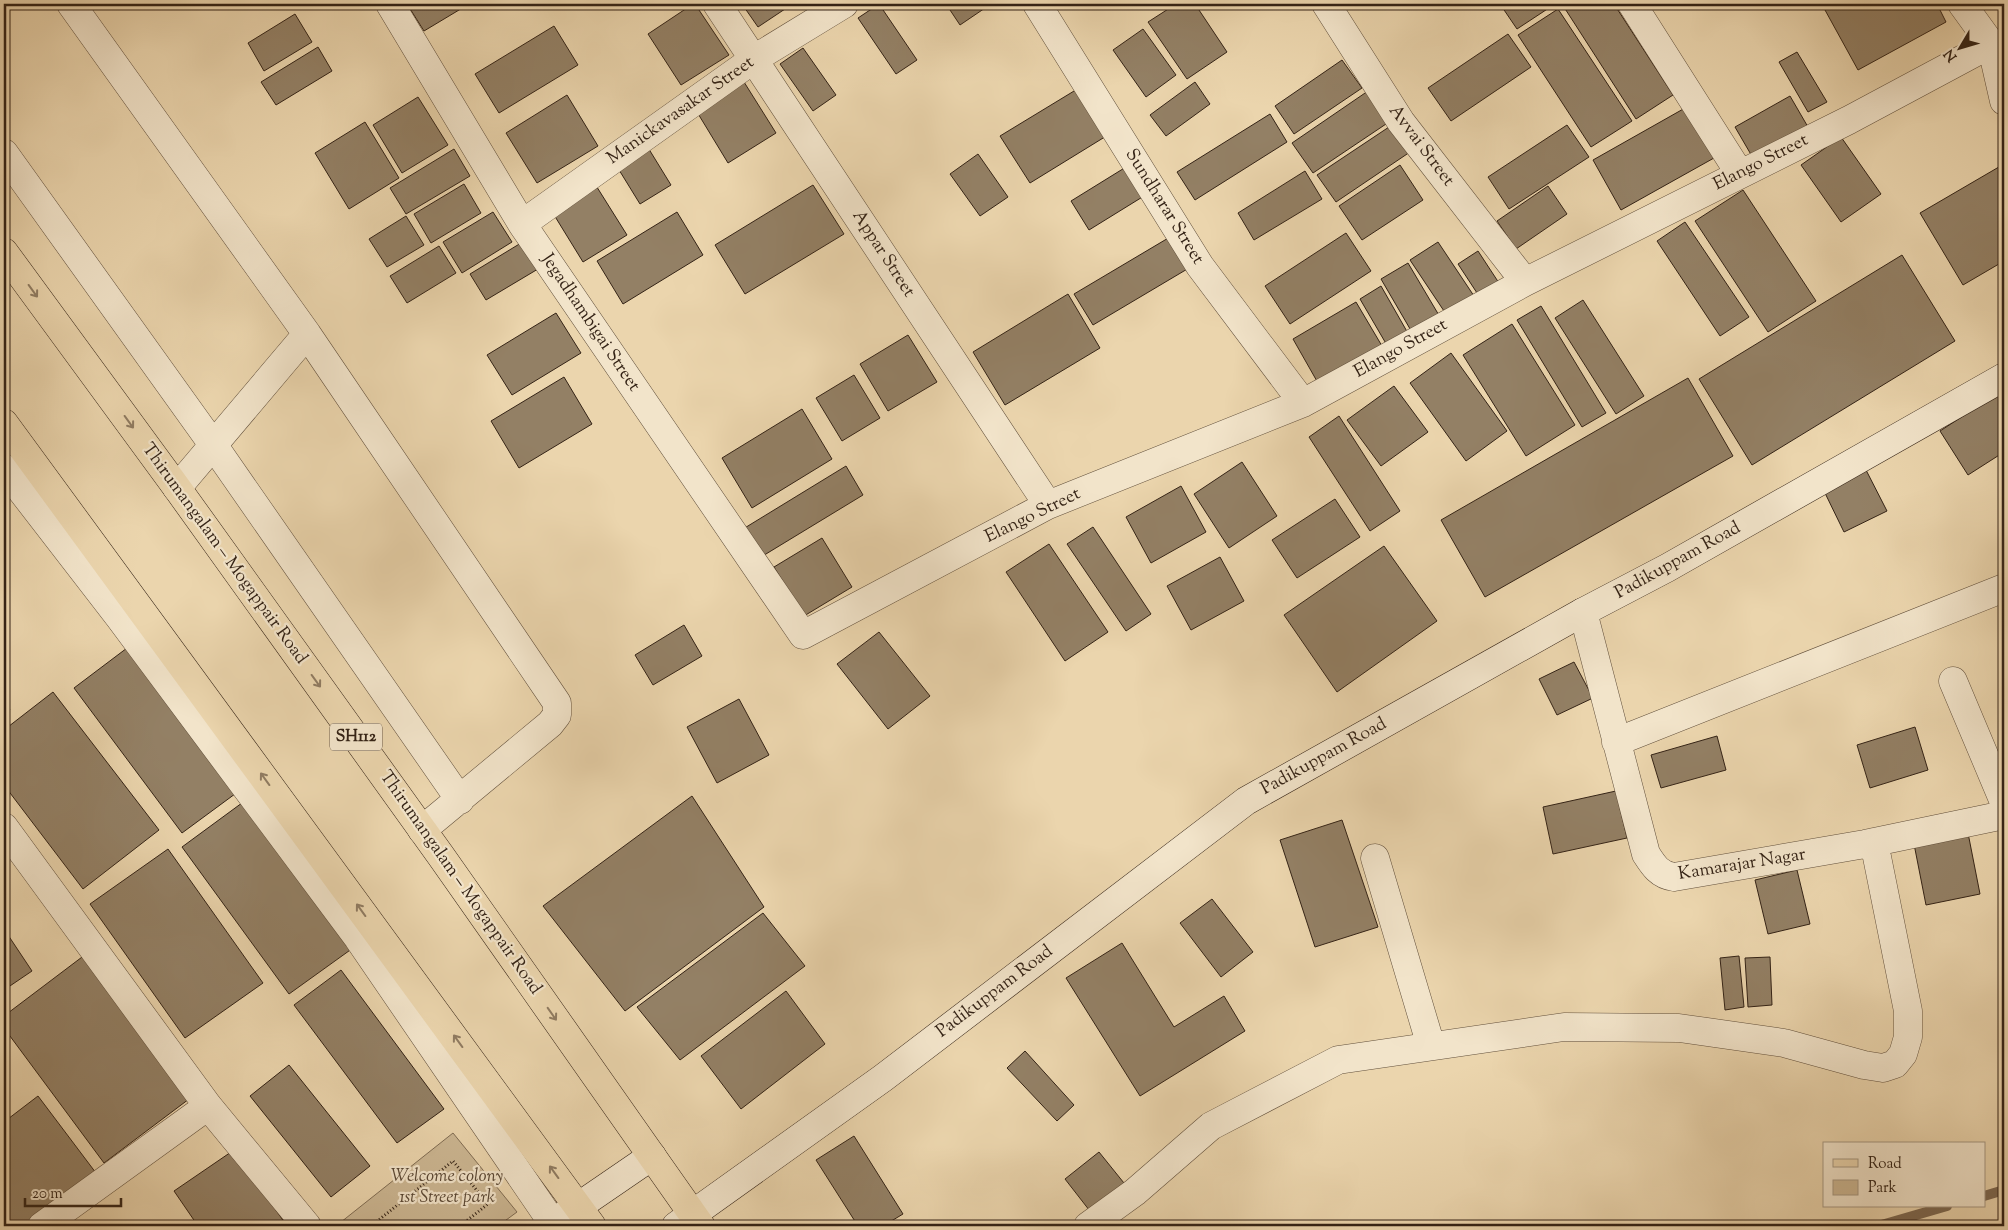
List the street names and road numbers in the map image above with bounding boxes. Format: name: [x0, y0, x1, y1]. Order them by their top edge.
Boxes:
street label: Manickavasakar Street: [602, 50, 760, 172]
street label: Avvai Street: [1382, 100, 1460, 192]
street label: Elango Street: [1709, 128, 1813, 198]
street label: Sundharar Street: [1118, 144, 1210, 270]
street label: Appar Street: [845, 205, 921, 303]
street label: Jegadhambigai Street: [533, 248, 646, 397]
street label: Elango Street: [1349, 313, 1453, 385]
street label: Thirumangalam – Mogappair Road: [135, 438, 313, 670]
street label: Elango Street: [981, 482, 1085, 550]
street label: Padikuppam Road: [1610, 516, 1746, 606]
street label: Padikuppam Road: [1256, 712, 1392, 802]
road number: SH112: [330, 724, 382, 750]
street label: Thirumangalam – Mogappair Road: [372, 766, 548, 1000]
street label: Kamarajar Nagar: [1676, 842, 1808, 888]
street label: Padikuppam Road: [931, 939, 1059, 1045]

